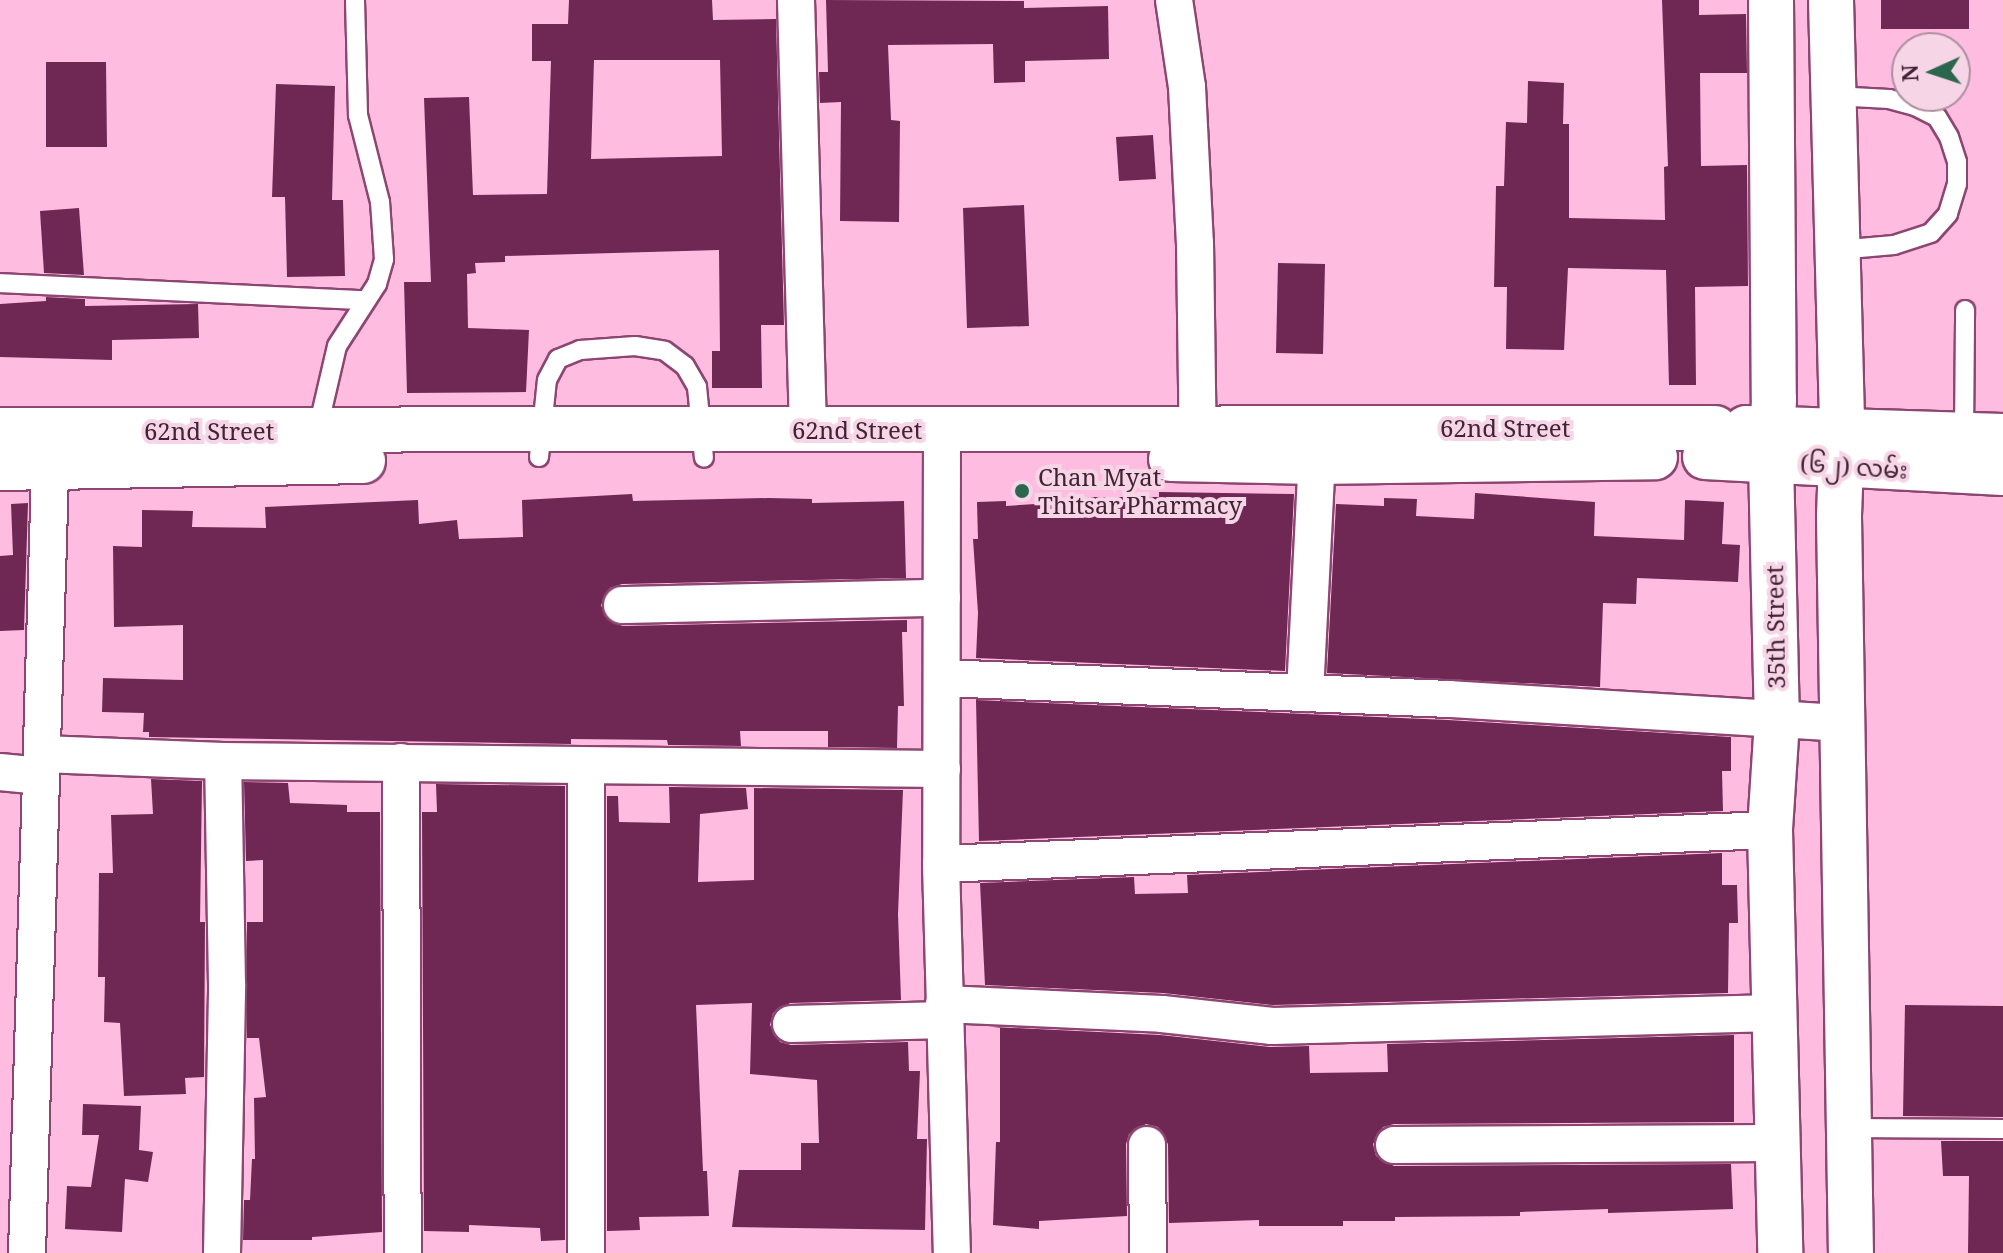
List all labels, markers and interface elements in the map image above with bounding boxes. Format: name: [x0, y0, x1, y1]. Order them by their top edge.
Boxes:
north arrow: [1891, 32, 1971, 112]
text: N: [1894, 64, 1924, 83]
street label: 62nd Street: [1440, 414, 1570, 442]
street label: 62nd Street: [792, 416, 922, 444]
street label: 62nd Street: [144, 417, 274, 445]
street label: (၆၂) လမ်း: [1799, 448, 1909, 484]
place label: Chan Myat Thitsar Pharmacy: [1038, 463, 1242, 519]
marker: Chan Myat Thitsar Pharmacy: [1013, 482, 1031, 500]
street label: 35th Street: [1760, 565, 1790, 689]

